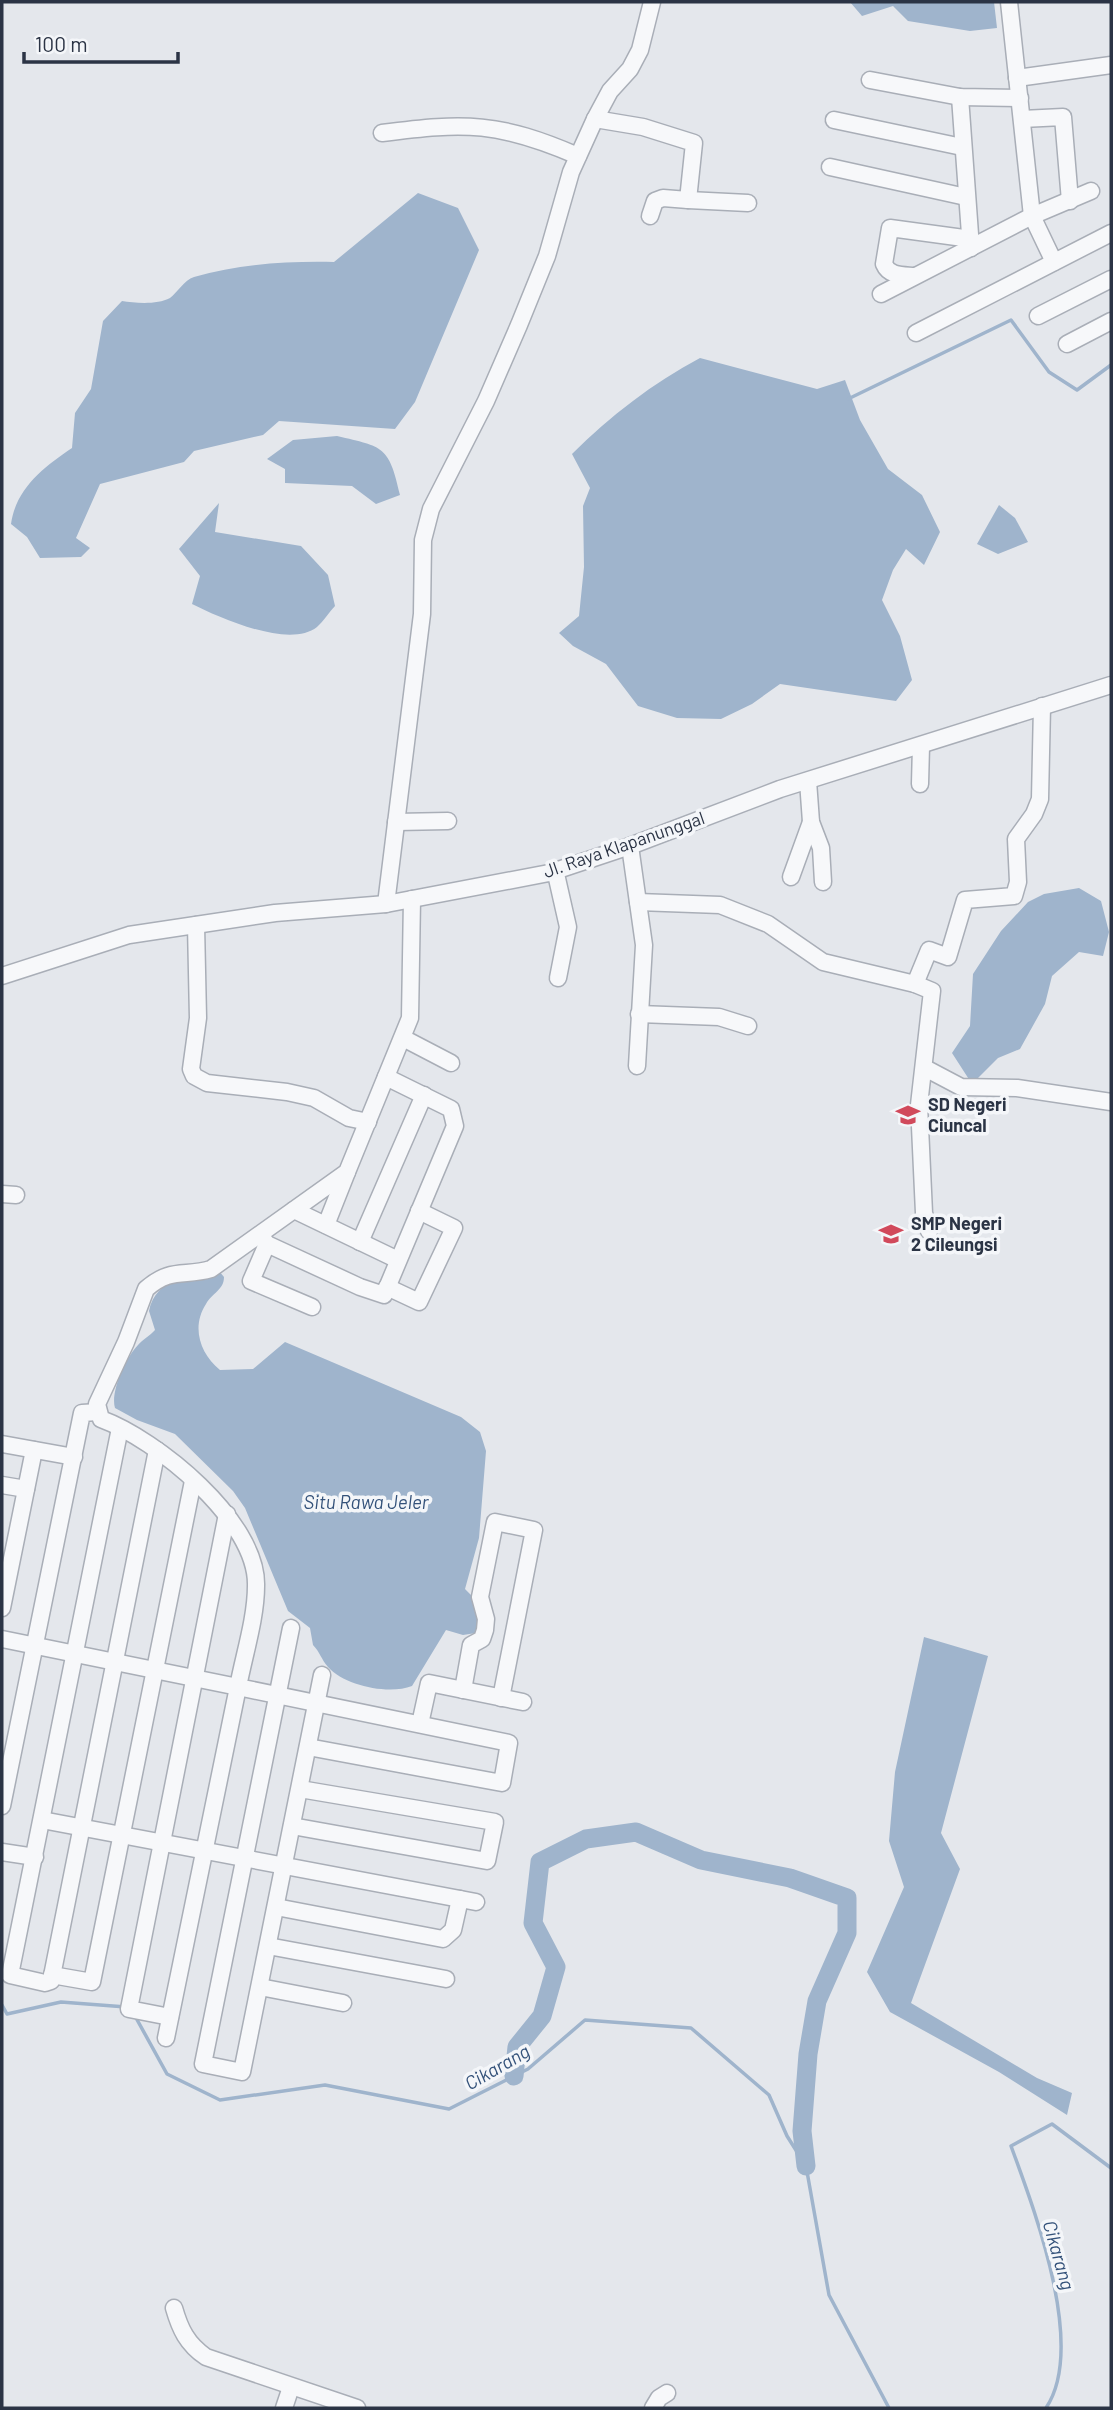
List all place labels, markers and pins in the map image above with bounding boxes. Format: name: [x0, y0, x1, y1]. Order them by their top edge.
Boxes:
place label: SD Negeri Ciuncal: [928, 1093, 1007, 1136]
school or university icon: SD Negeri Ciuncal: [894, 1101, 922, 1129]
place label: SMP Negeri 2 Cileungsi: [911, 1212, 1002, 1255]
school or university icon: SMP Negeri 2 Cileungsi: [877, 1220, 905, 1248]

